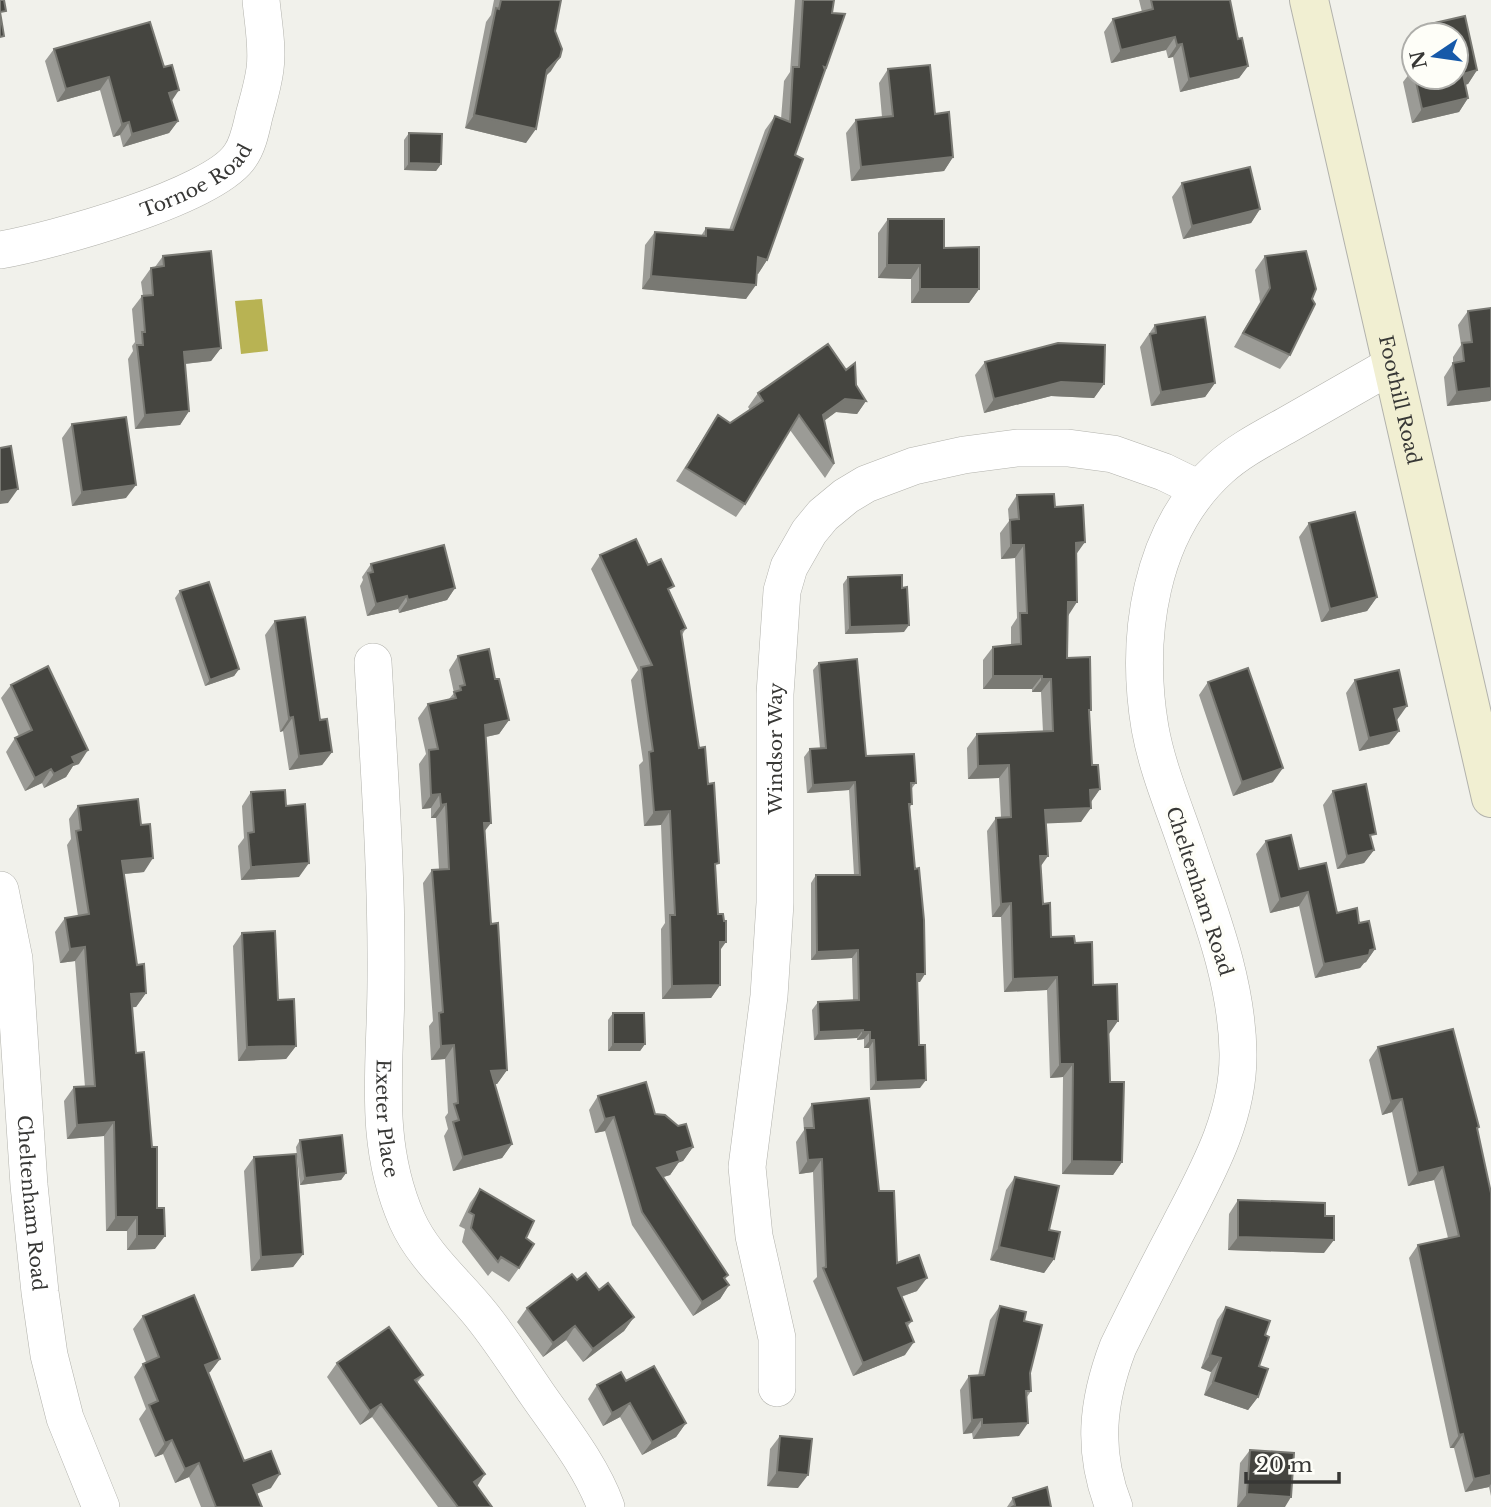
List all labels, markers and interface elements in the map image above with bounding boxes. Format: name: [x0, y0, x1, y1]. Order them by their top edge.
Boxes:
north arrow: [1400, 21, 1470, 91]
text: N: [1406, 48, 1432, 71]
street label: Tornoe Road: [137, 140, 257, 222]
street label: Foothill Road: [1374, 333, 1426, 467]
street label: Windsor Way: [764, 682, 788, 815]
street label: Cheltenham Road: [1161, 804, 1238, 979]
street label: Exeter Place: [371, 1059, 403, 1180]
street label: Cheltenham Road: [12, 1114, 51, 1292]
scale bar: [1246, 1440, 1339, 1484]
text: 20 m: [1256, 1452, 1313, 1478]

